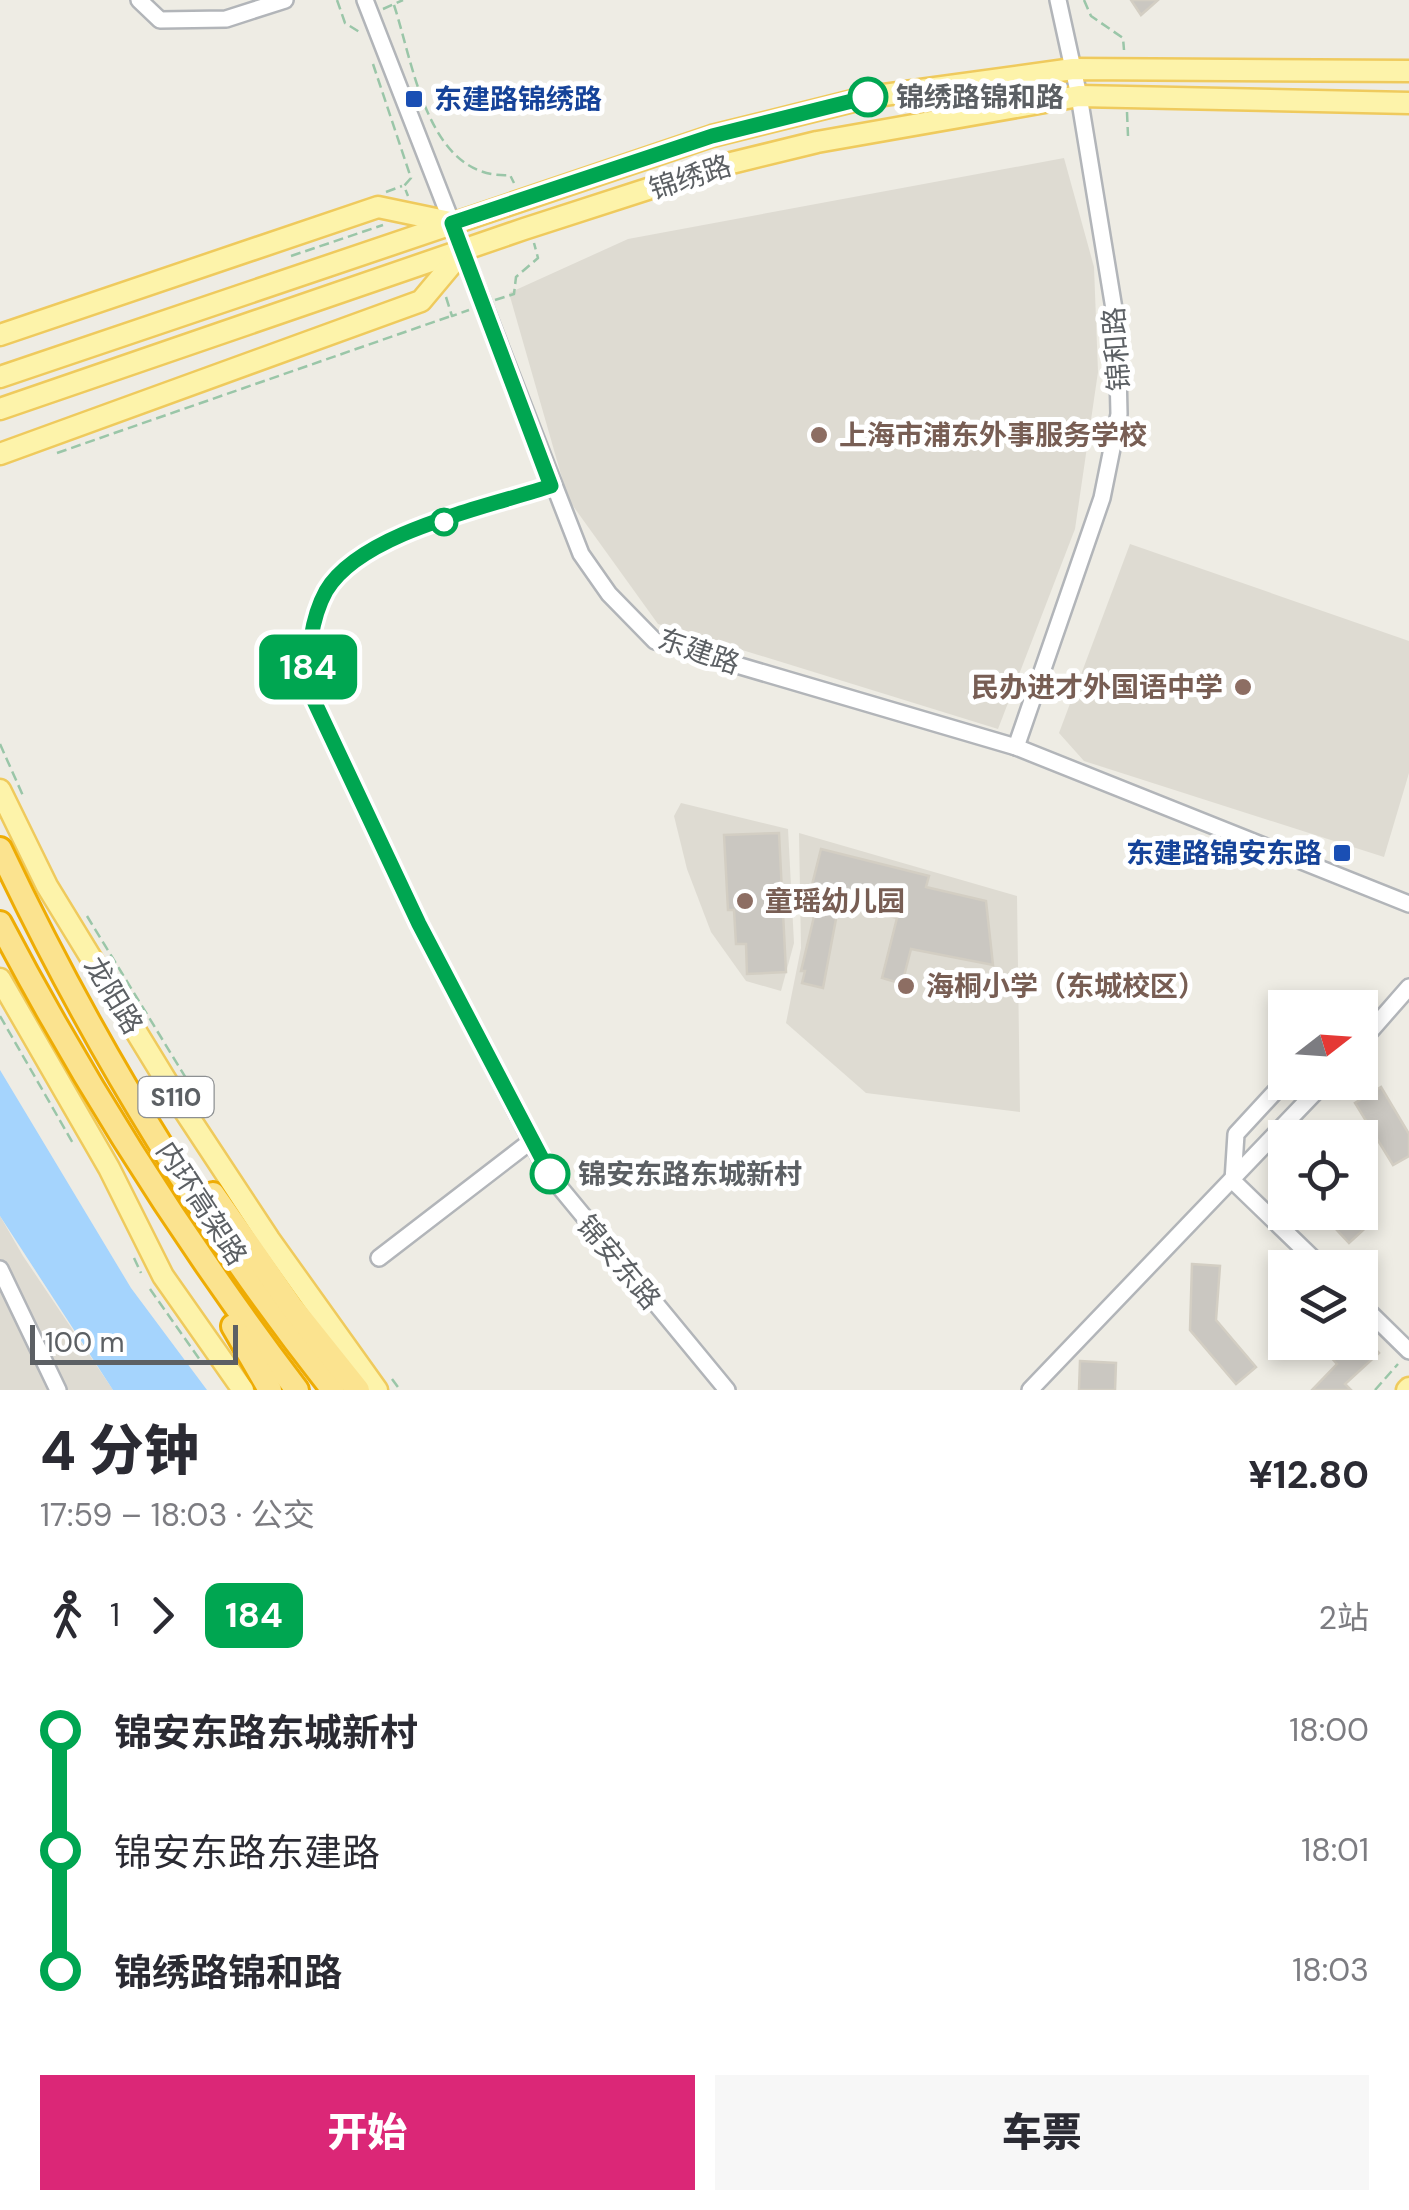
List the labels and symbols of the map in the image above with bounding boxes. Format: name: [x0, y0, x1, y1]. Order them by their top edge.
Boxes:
marker: 锦绣路锦和路: [849, 78, 887, 116]
place label: 锦绣路锦和路: [896, 79, 1064, 116]
place label: 东建路锦绣路: [434, 81, 602, 118]
marker: 东建路锦绣路: [403, 88, 425, 110]
street label: 锦绣路: [644, 147, 736, 208]
street label: 锦和路: [1095, 306, 1138, 392]
place label: 上海市浦东外事服务学校: [839, 417, 1147, 454]
marker: 上海市浦东外事服务学校: [808, 424, 830, 446]
unlabelled marker: [431, 509, 457, 535]
street label: 东建路: [653, 620, 745, 683]
line badge: 184: [250, 634, 366, 700]
place label: 民办进才外国语中学: [971, 669, 1223, 706]
marker: 民办进才外国语中学: [1232, 676, 1254, 698]
place label: 东建路锦安东路: [1126, 835, 1322, 872]
marker: 东建路锦安东路: [1331, 842, 1353, 864]
place label: 童瑶幼儿园: [765, 883, 905, 920]
marker: 童瑶幼儿园: [734, 890, 756, 912]
street label: 龙阳路: [76, 950, 151, 1041]
place label: 海桐小学（东城校区）: [926, 968, 1206, 1005]
marker: 海桐小学（东城校区）: [895, 975, 917, 997]
north arrow: [1268, 990, 1378, 1100]
road number: S110: [138, 1077, 214, 1117]
street label: 内环高架路: [148, 1134, 255, 1272]
marker: 锦安东路东城新村: [531, 1155, 569, 1193]
place label: 锦安东路东城新村: [578, 1156, 802, 1193]
street label: 锦安东路: [568, 1208, 669, 1317]
scale bar: [30, 1320, 238, 1364]

